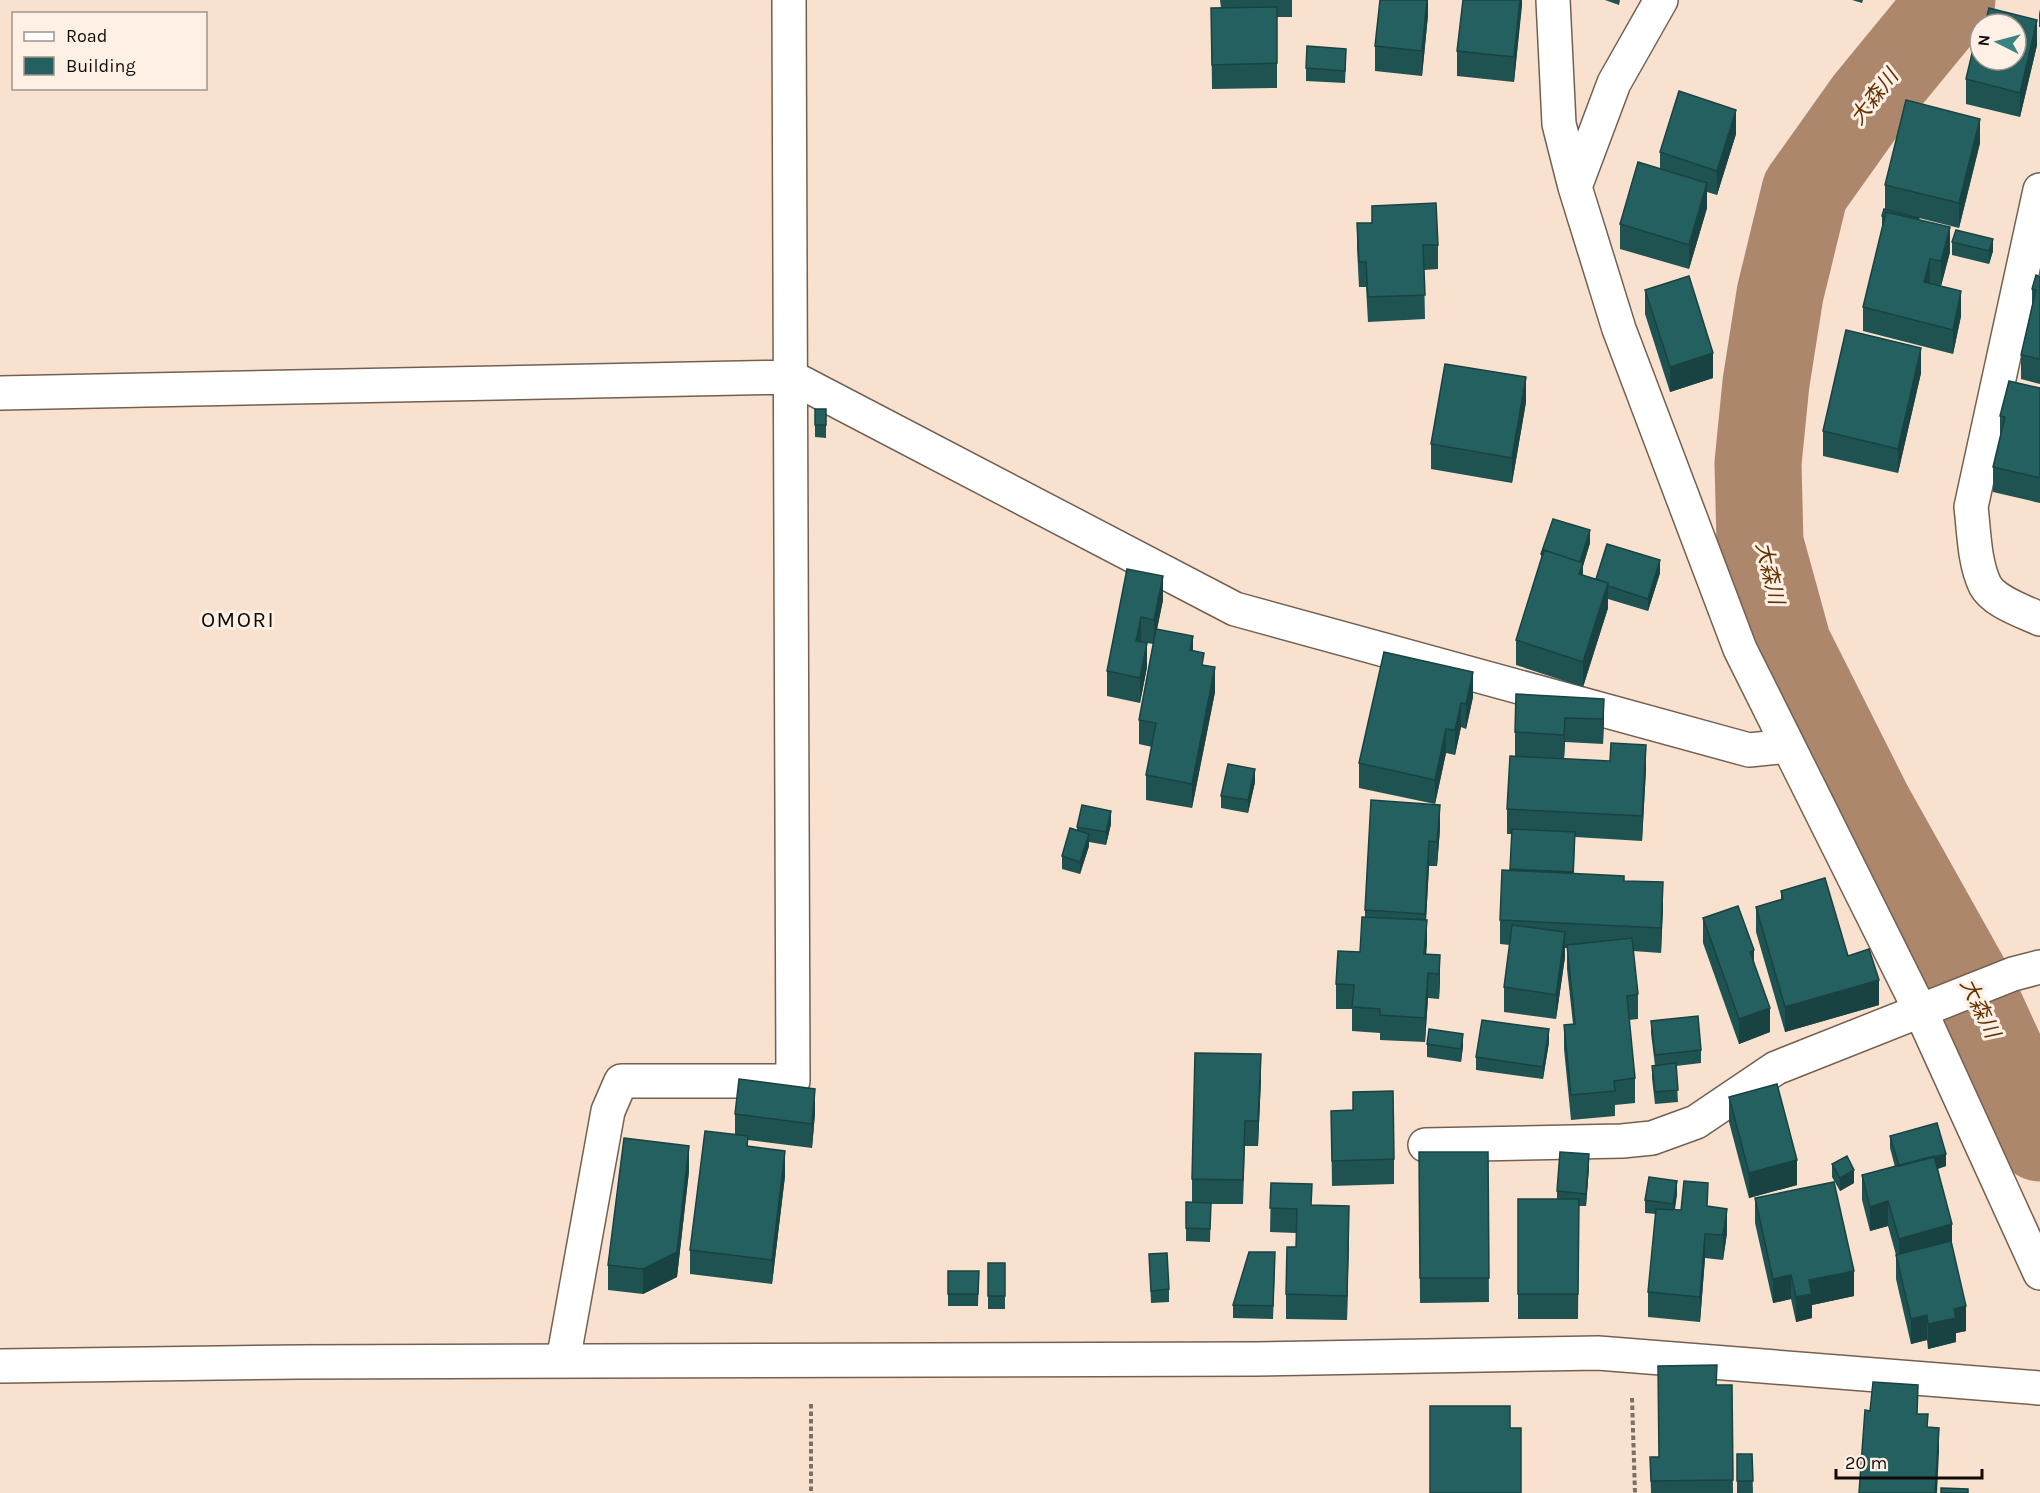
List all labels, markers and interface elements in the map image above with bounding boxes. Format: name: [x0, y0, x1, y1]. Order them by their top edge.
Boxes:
legend: [12, 12, 207, 90]
north arrow: [1968, 12, 2028, 72]
text: Road: [66, 25, 107, 47]
text: N: [1974, 34, 1994, 47]
text: Building: [66, 55, 136, 77]
water label: 大森川: [1845, 63, 1904, 129]
water label: 大森川: [1751, 540, 1789, 608]
district label: OMORI: [201, 607, 275, 633]
water label: 大森川: [1955, 974, 2005, 1043]
scale bar: [1836, 1442, 1982, 1480]
text: 20 m: [1845, 1452, 1887, 1474]

